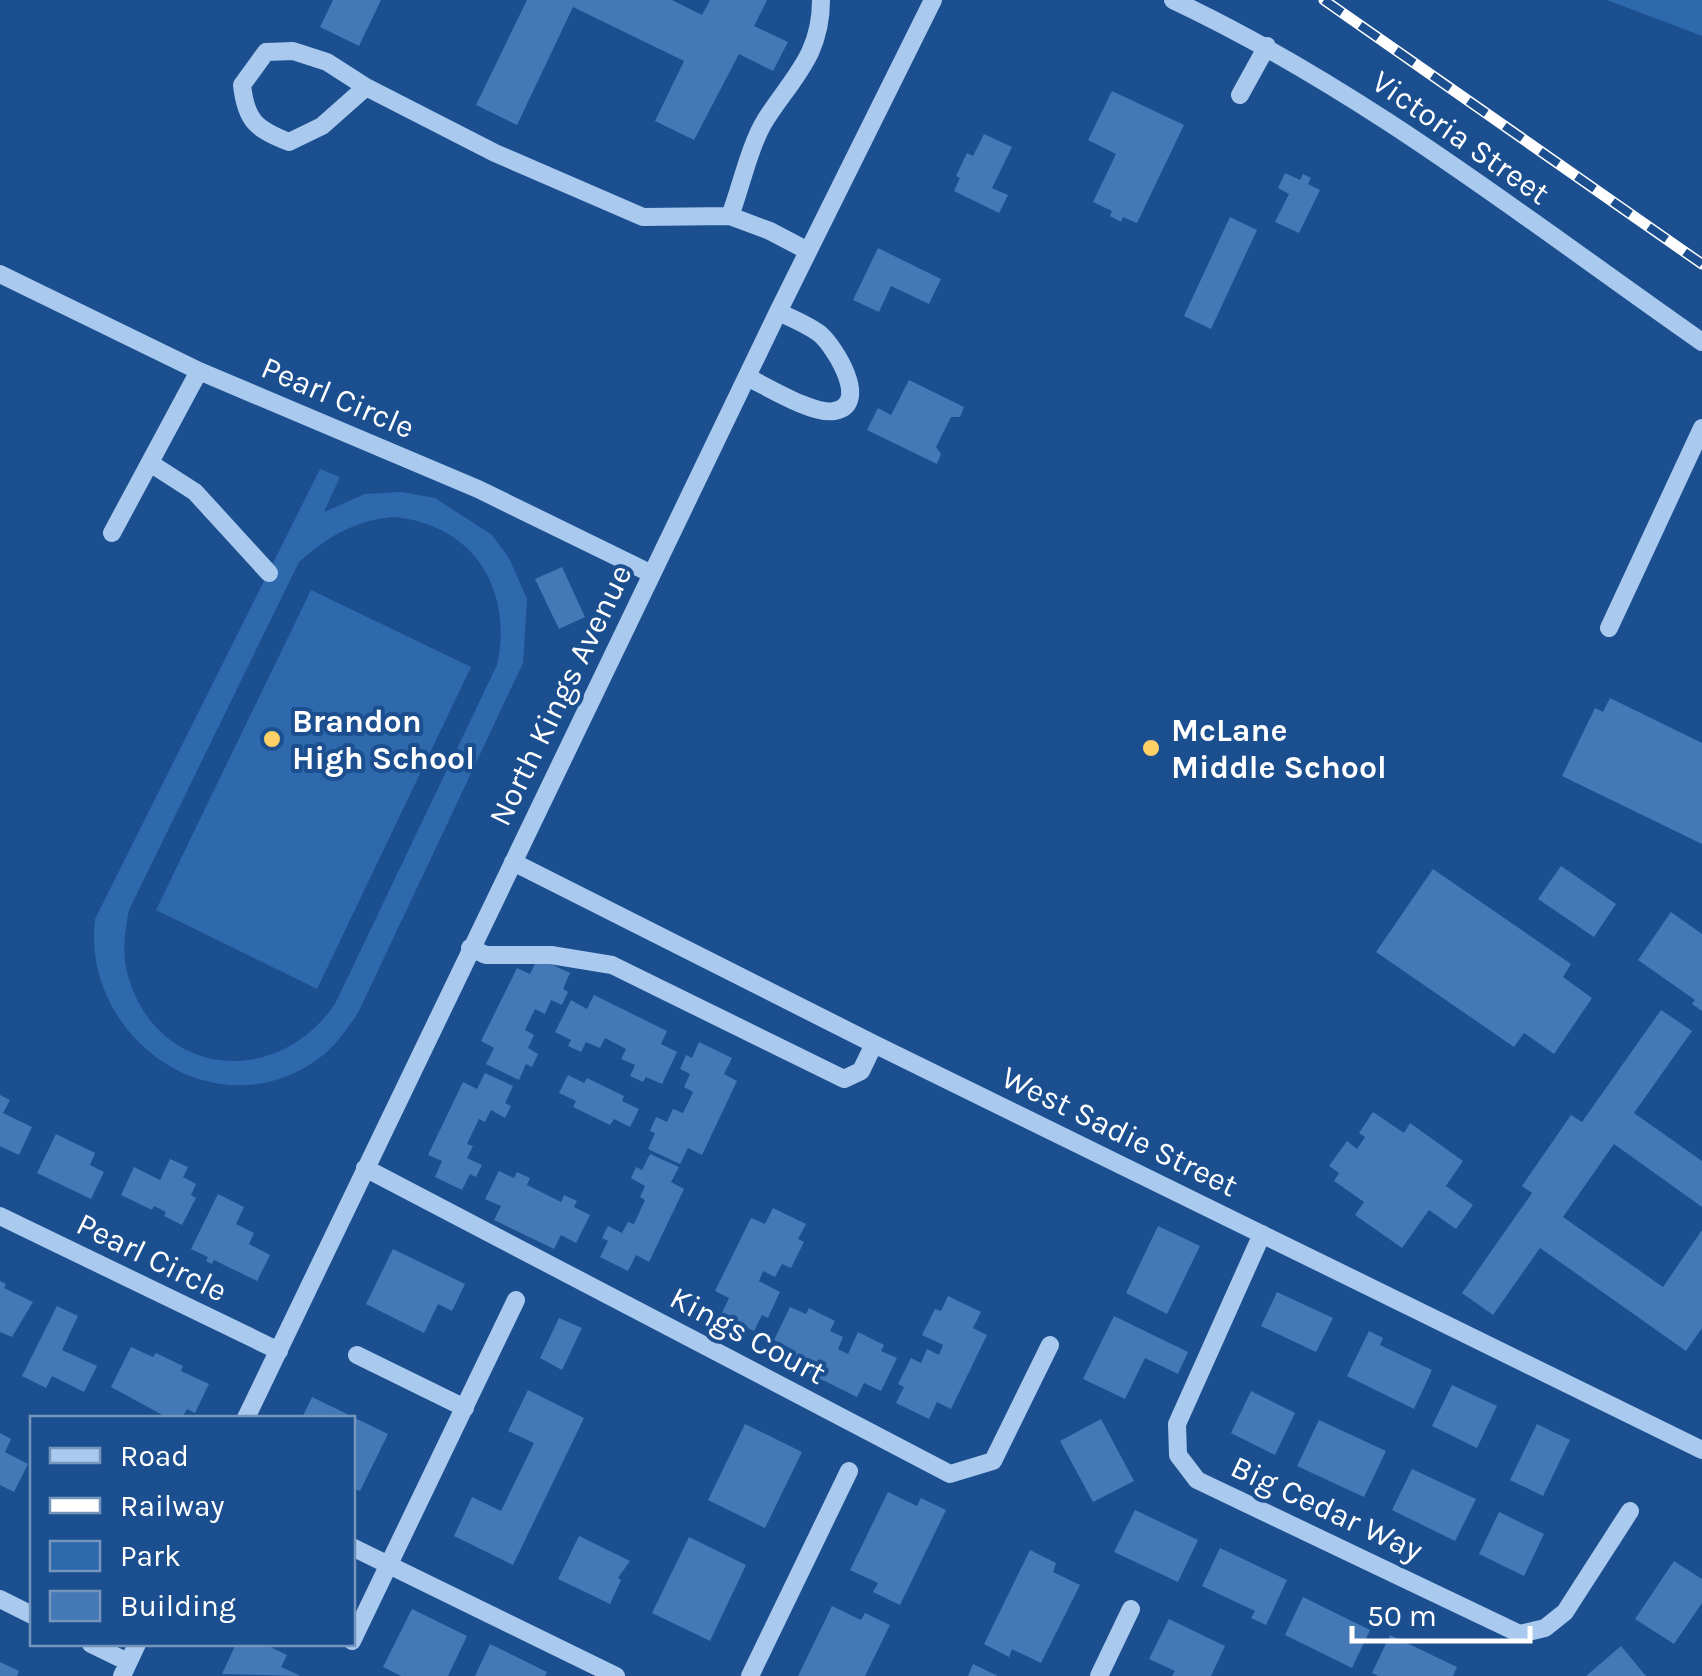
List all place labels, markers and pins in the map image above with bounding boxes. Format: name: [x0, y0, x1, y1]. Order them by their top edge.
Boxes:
place label: Brandon High School: [292, 703, 475, 777]
place label: McLane Middle School: [1171, 712, 1387, 786]
marker: Brandon High School: [261, 728, 283, 750]
marker: McLane Middle School: [1140, 737, 1162, 759]

